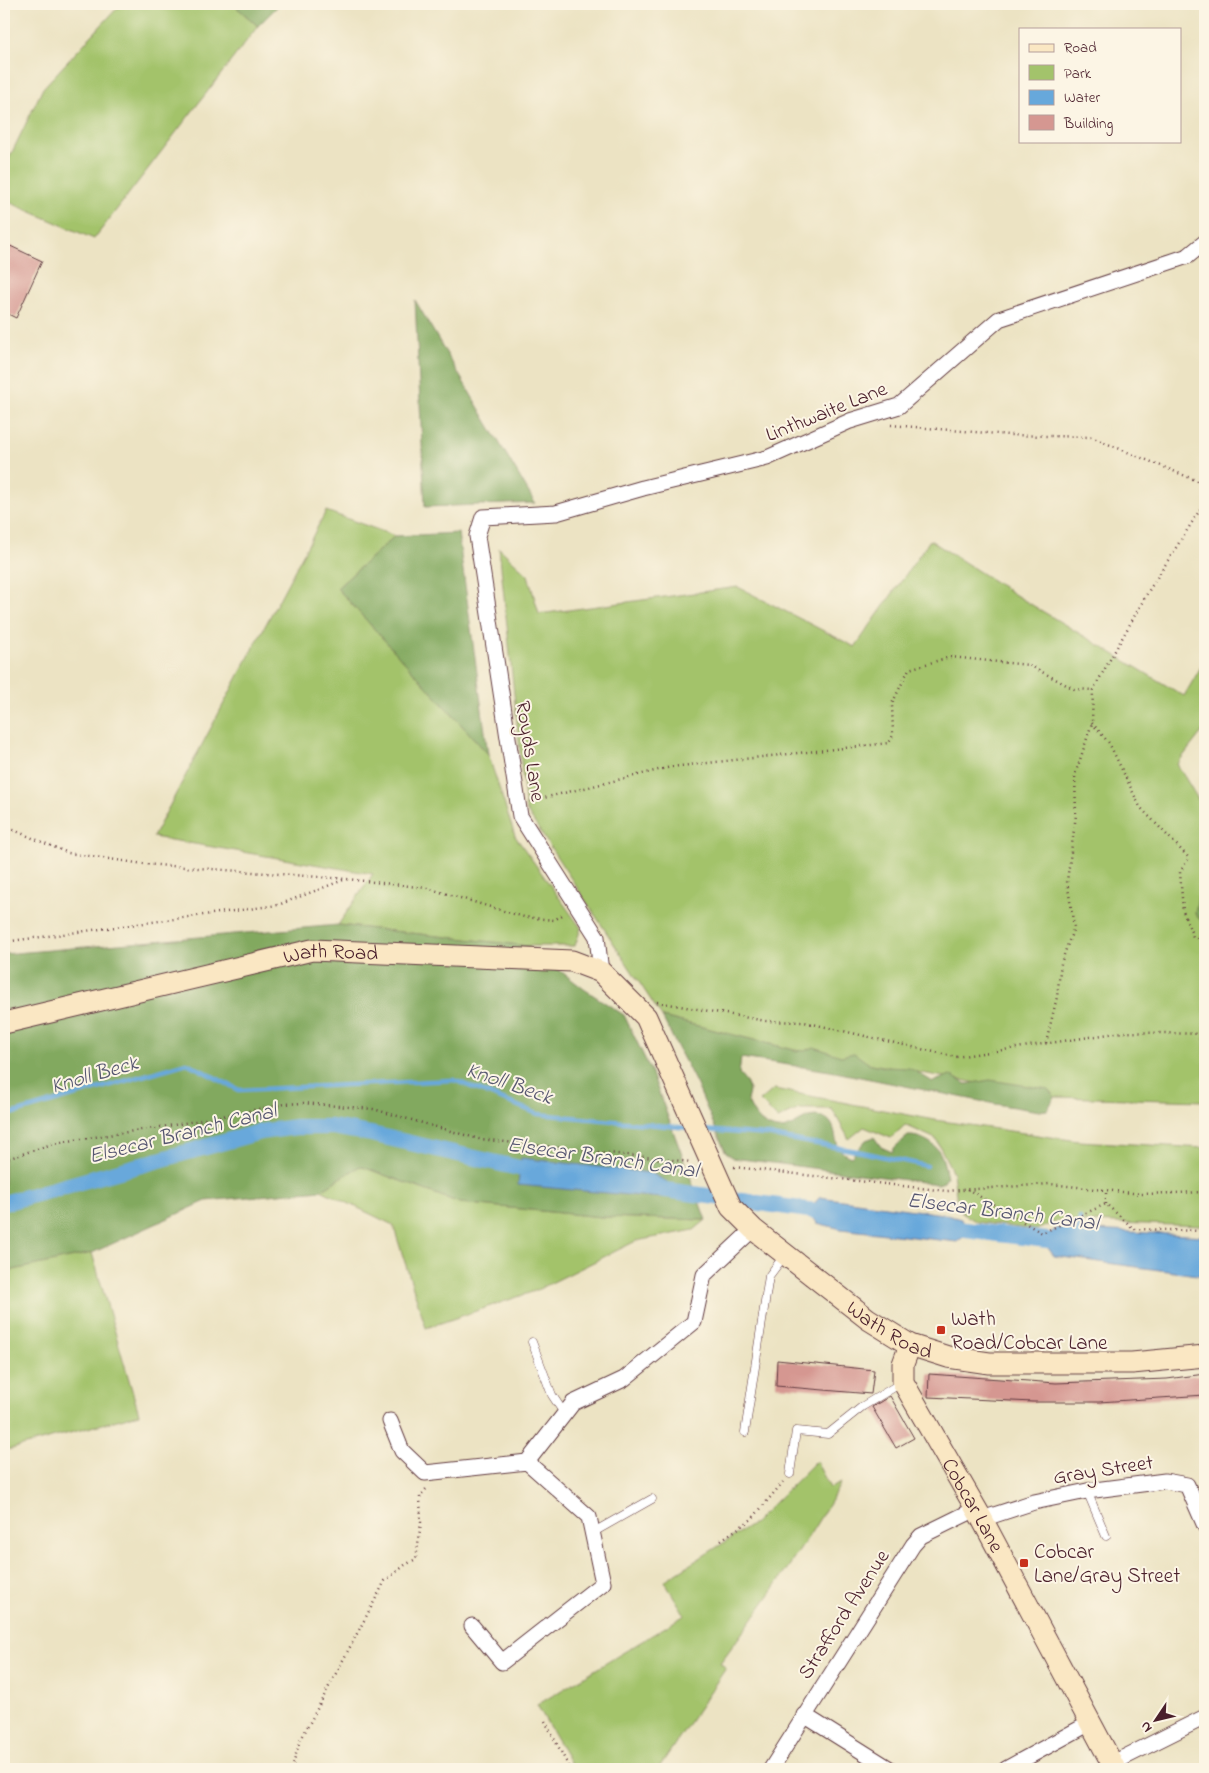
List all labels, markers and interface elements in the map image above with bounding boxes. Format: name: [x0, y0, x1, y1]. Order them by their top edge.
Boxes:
legend: [1019, 28, 1182, 142]
text: Road: [1064, 37, 1097, 59]
text: Park: [1064, 63, 1092, 85]
text: Water: [1064, 87, 1100, 109]
text: Building: [1063, 113, 1113, 136]
street label: Linthwaite Lane: [762, 375, 892, 451]
street label: Royds Lane: [504, 699, 552, 805]
street label: Wath Road: [280, 937, 379, 973]
water label: Knoll Beck: [48, 1048, 143, 1104]
water label: Knoll Beck: [462, 1055, 558, 1115]
water label: Elsecar Branch Canal: [85, 1096, 282, 1174]
water label: Elsecar Branch Canal: [505, 1130, 702, 1189]
water label: Elsecar Branch Canal: [905, 1185, 1102, 1241]
street label: Wath Road: [839, 1294, 936, 1368]
place label: Wath Road/Cobcar Lane: [951, 1305, 1108, 1359]
marker: Wath Road/Cobcar Lane: [935, 1324, 947, 1336]
street label: Gray Street: [1051, 1448, 1156, 1496]
street label: Cobcar Lane: [933, 1453, 1011, 1559]
place label: Cobcar Lane/Gray Street: [1034, 1538, 1180, 1594]
street label: Strafford Avenue: [791, 1544, 898, 1686]
marker: Cobcar Lane/Gray Street: [1018, 1557, 1030, 1569]
north arrow: [1132, 1696, 1182, 1746]
text: N: [1135, 1717, 1158, 1736]

